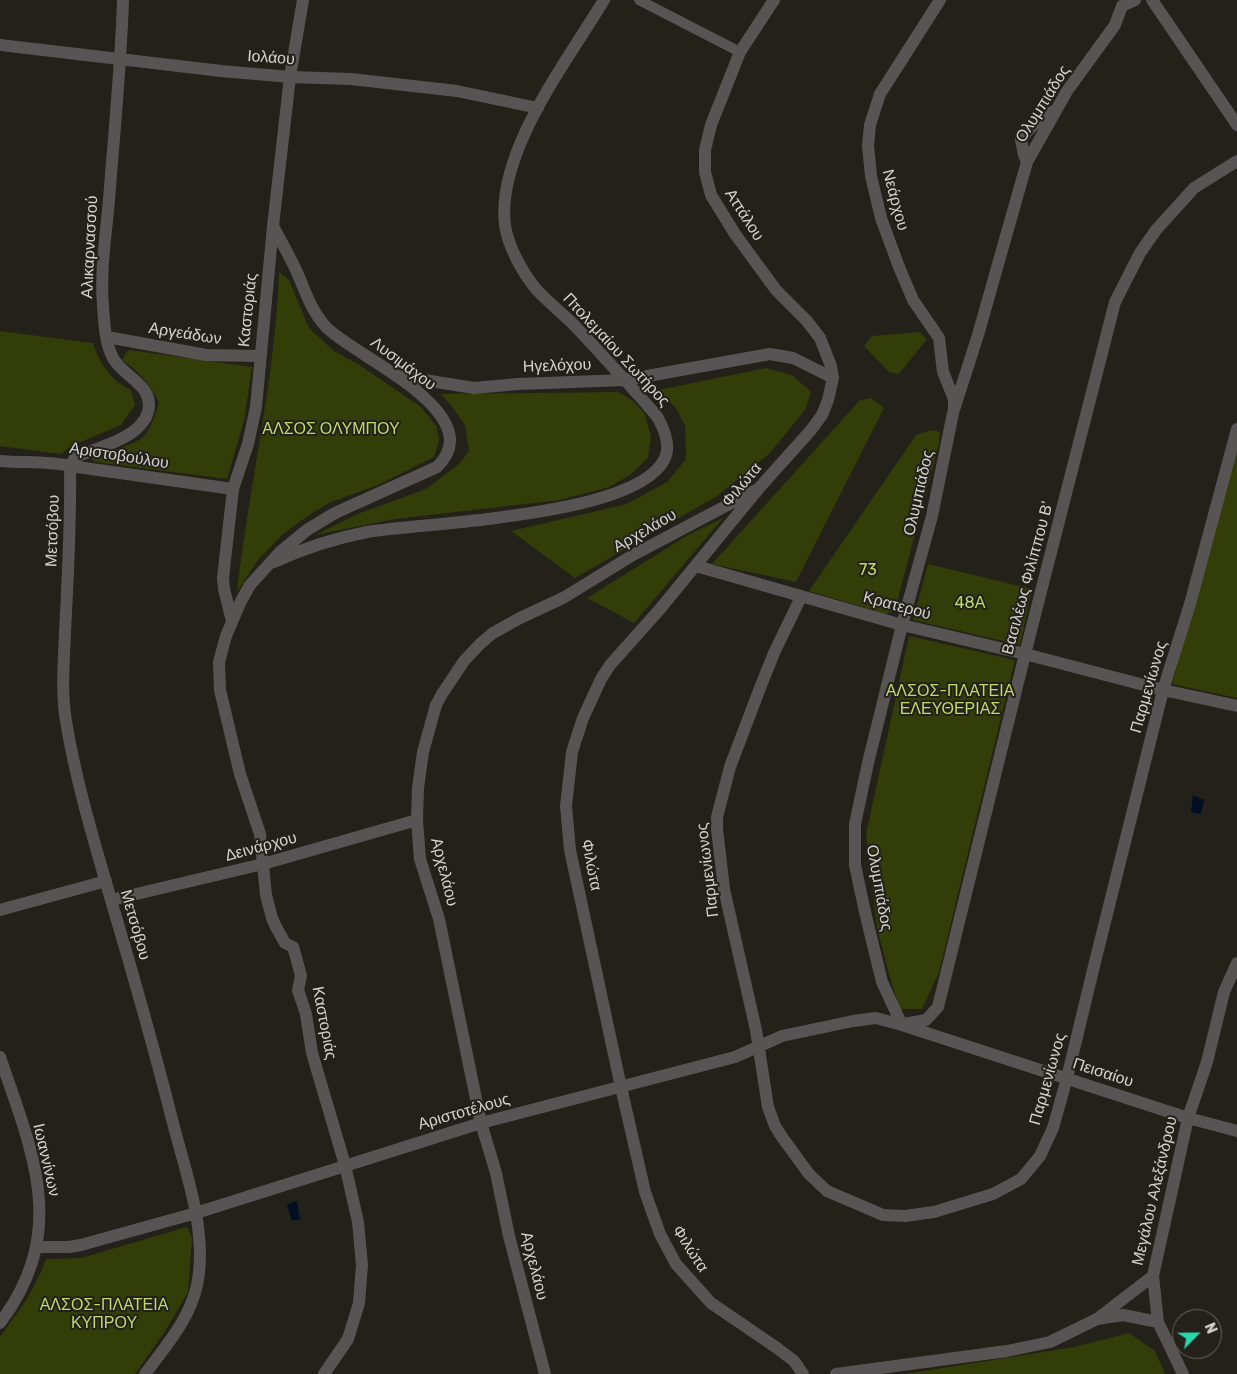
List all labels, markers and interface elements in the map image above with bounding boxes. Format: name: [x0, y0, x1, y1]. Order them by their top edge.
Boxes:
street label: Ιολάου: [247, 47, 295, 69]
street label: Ολυμπιάδος: [1012, 62, 1074, 146]
street label: Νεάρχου: [878, 167, 912, 233]
street label: Αττάλου: [720, 186, 768, 244]
street label: Αλικαρνασσού: [78, 195, 102, 299]
street label: Καστοριάς: [235, 272, 261, 348]
street label: Πτολεμαίου Σωτήρος: [558, 289, 674, 411]
street label: Αργεάδων: [147, 319, 223, 349]
street label: Λυσιμάχου: [366, 333, 440, 395]
street label: Ηγελόχου: [522, 355, 592, 377]
park label: ΑΛΣΟΣ ΟΛΥΜΠΟΥ: [262, 419, 400, 439]
street label: Αριστοβούλου: [68, 439, 170, 473]
street label: Ολυμπιάδος: [900, 448, 938, 538]
street label: Φιλώτα: [718, 459, 766, 511]
street label: Μετσόβου: [42, 495, 64, 567]
street label: Βασιλέως Φιλίππου Β': [998, 499, 1058, 657]
street label: Αρχελάου: [610, 505, 680, 557]
park label: 73: [859, 560, 877, 580]
street label: Κρατερού: [861, 588, 933, 624]
park label: 48Α: [955, 593, 985, 613]
street label: Παρμενίωνος: [1127, 639, 1171, 735]
park label: ΑΛΣΟΣ-ΠΛΑΤΕΙΑ ΕΛΕΥΘΕΡΙΑΣ: [886, 681, 1014, 719]
street label: Παρμενίωνος: [693, 822, 723, 918]
street label: Δεινάρχου: [223, 828, 299, 866]
street label: Αρχελάου: [426, 836, 462, 908]
street label: Φιλώτα: [577, 838, 605, 892]
street label: Ολυμπιάδος: [862, 843, 896, 933]
street label: Μετσόβου: [116, 888, 154, 962]
street label: Καστοριάς: [307, 985, 341, 1061]
street label: Παρμενίωνος: [1026, 1031, 1070, 1127]
street label: Πεισαίου: [1070, 1054, 1136, 1092]
street label: Αριστοτέλους: [416, 1090, 512, 1134]
street label: Μεγάλου Αλεξάνδρου: [1128, 1115, 1182, 1267]
street label: Ιωαννίνων: [28, 1122, 64, 1198]
street label: Φιλώτα: [668, 1222, 712, 1276]
street label: Αρχελάου: [516, 1230, 552, 1302]
park label: ΑΛΣΟΣ-ΠΛΑΤΕΙΑ ΚΥΠΡΟΥ: [40, 1295, 168, 1333]
north arrow: [1172, 1309, 1222, 1359]
text: N: [1201, 1320, 1220, 1336]

